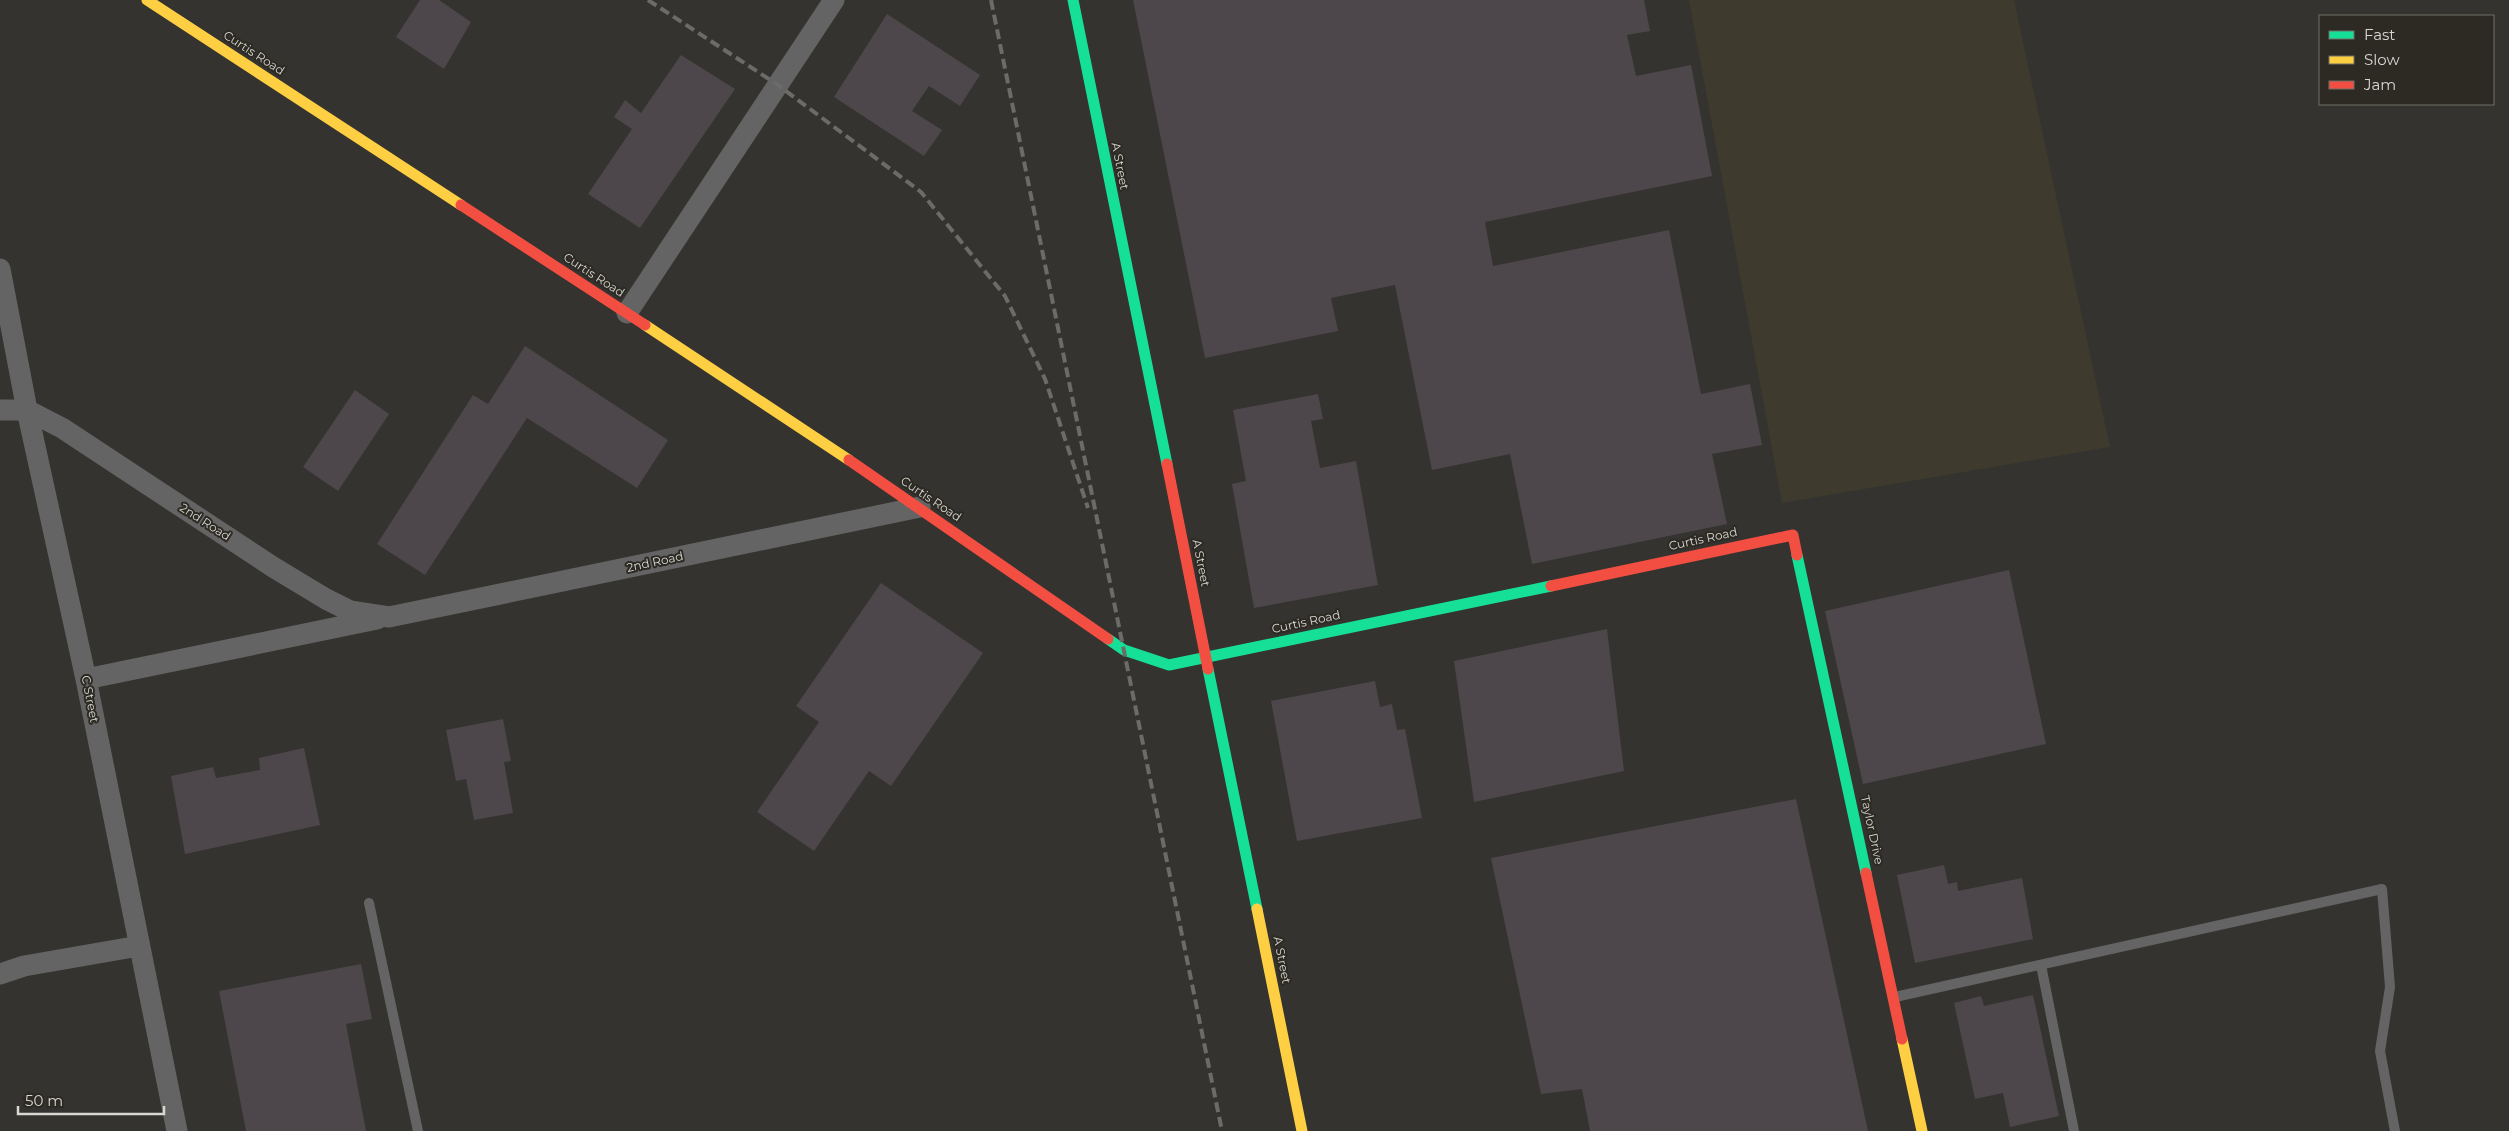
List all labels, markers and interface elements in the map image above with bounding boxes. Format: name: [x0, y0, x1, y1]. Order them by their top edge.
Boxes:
legend: [2319, 15, 2494, 105]
text: Fast: [2364, 25, 2395, 44]
street label: Curtis Road: [221, 27, 288, 78]
text: Slow: [2364, 50, 2400, 69]
text: Jam: [2363, 75, 2396, 94]
street label: A Street: [1109, 141, 1132, 191]
street label: Curtis Road: [561, 249, 628, 300]
street label: Curtis Road: [898, 473, 964, 524]
street label: 2nd Road: [177, 500, 234, 544]
street label: Curtis Road: [1667, 524, 1739, 553]
street label: A Street: [1190, 538, 1213, 588]
street label: 2nd Road: [625, 548, 685, 575]
street label: Curtis Road: [1270, 607, 1342, 636]
street label: C Street: [79, 674, 102, 724]
street label: Taylor Drive: [1858, 794, 1887, 866]
street label: A Street: [1271, 935, 1294, 985]
scale bar: [18, 1084, 164, 1116]
text: 50 m: [25, 1091, 63, 1110]

